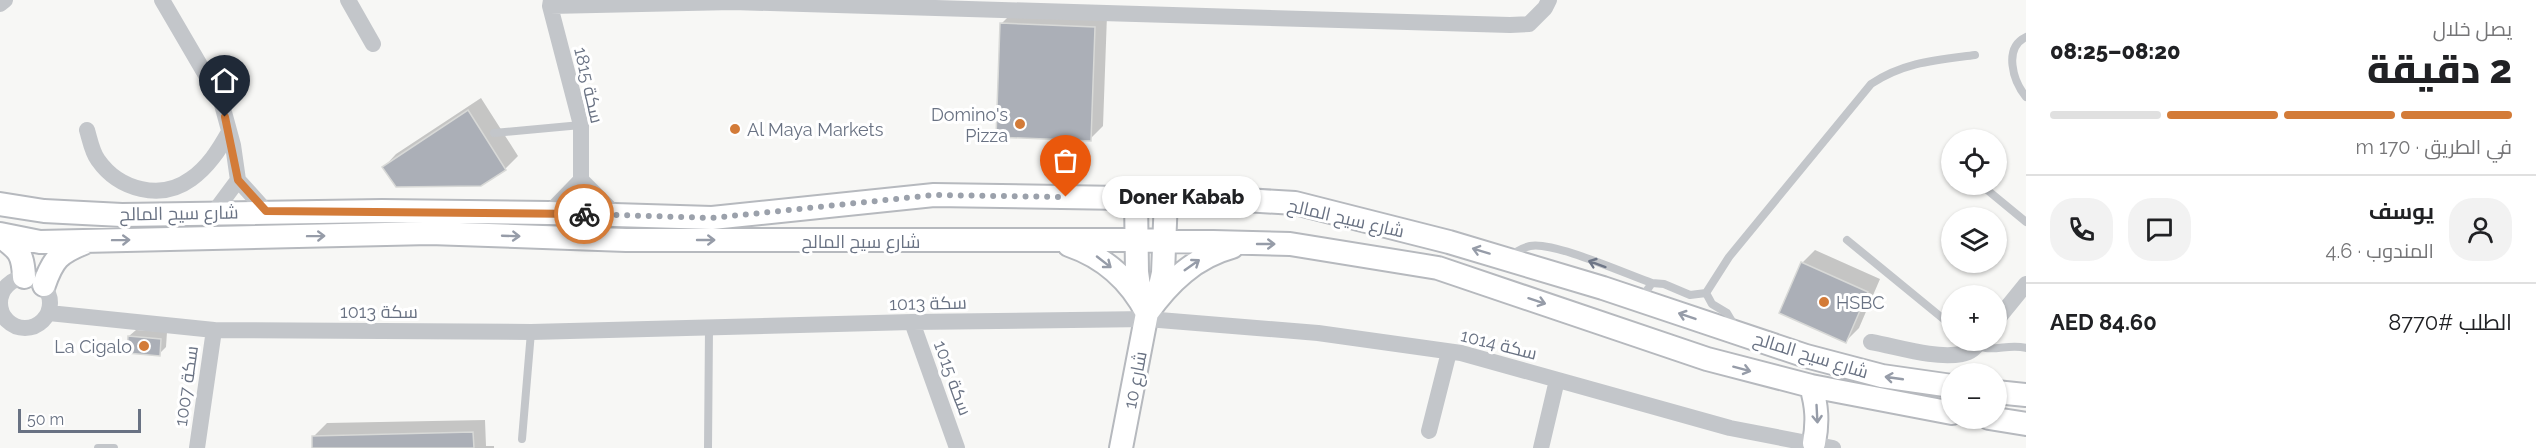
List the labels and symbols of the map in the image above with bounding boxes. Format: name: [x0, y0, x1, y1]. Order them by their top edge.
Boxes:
street label: سكة 1815: [570, 45, 608, 125]
pin: [199, 55, 250, 117]
place label: Domino's Pizza: [931, 104, 1008, 146]
marker: Domino's Pizza: [1013, 117, 1027, 131]
place label: Al Maya Markets: [747, 119, 884, 140]
marker: Al Maya Markets: [728, 122, 742, 136]
pin: [1040, 135, 1091, 197]
callout: Doner Kabab: [1102, 176, 1261, 218]
courier: [554, 184, 614, 244]
street label: شارع سيح المالح: [1285, 194, 1406, 244]
street label: شارع سيح المالح: [119, 201, 239, 227]
one-way arrow: [305, 230, 325, 242]
one-way arrow: [500, 231, 520, 242]
street label: شارع سيح المالح: [801, 231, 921, 254]
one-way arrow: [695, 234, 715, 246]
one-way arrow: [110, 235, 130, 246]
one-way arrow: [1255, 238, 1275, 250]
one-way arrow: [1472, 245, 1491, 256]
one-way arrow: [1096, 256, 1112, 269]
one-way arrow: [1588, 257, 1607, 268]
one-way arrow: [1184, 259, 1200, 271]
street label: سكة 1013: [889, 292, 967, 314]
place label: HSBC: [1836, 292, 1885, 313]
marker: HSBC: [1817, 295, 1831, 309]
one-way arrow: [1527, 296, 1546, 307]
street label: سكة 1013: [340, 301, 418, 322]
one-way arrow: [1678, 310, 1697, 321]
street label: سكة 1014: [1459, 324, 1539, 364]
street label: شارع سيح المالح: [1750, 328, 1871, 384]
place label: La Cigalo: [54, 336, 132, 357]
street label: سكة 1015: [930, 338, 976, 418]
marker: La Cigalo: [137, 339, 151, 353]
street label: سكة 1007: [170, 344, 202, 428]
street label: شارع 10: [1119, 349, 1153, 411]
one-way arrow: [1733, 363, 1752, 375]
one-way arrow: [1884, 373, 1904, 384]
one-way arrow: [1811, 404, 1822, 424]
scale bar: [18, 406, 141, 434]

